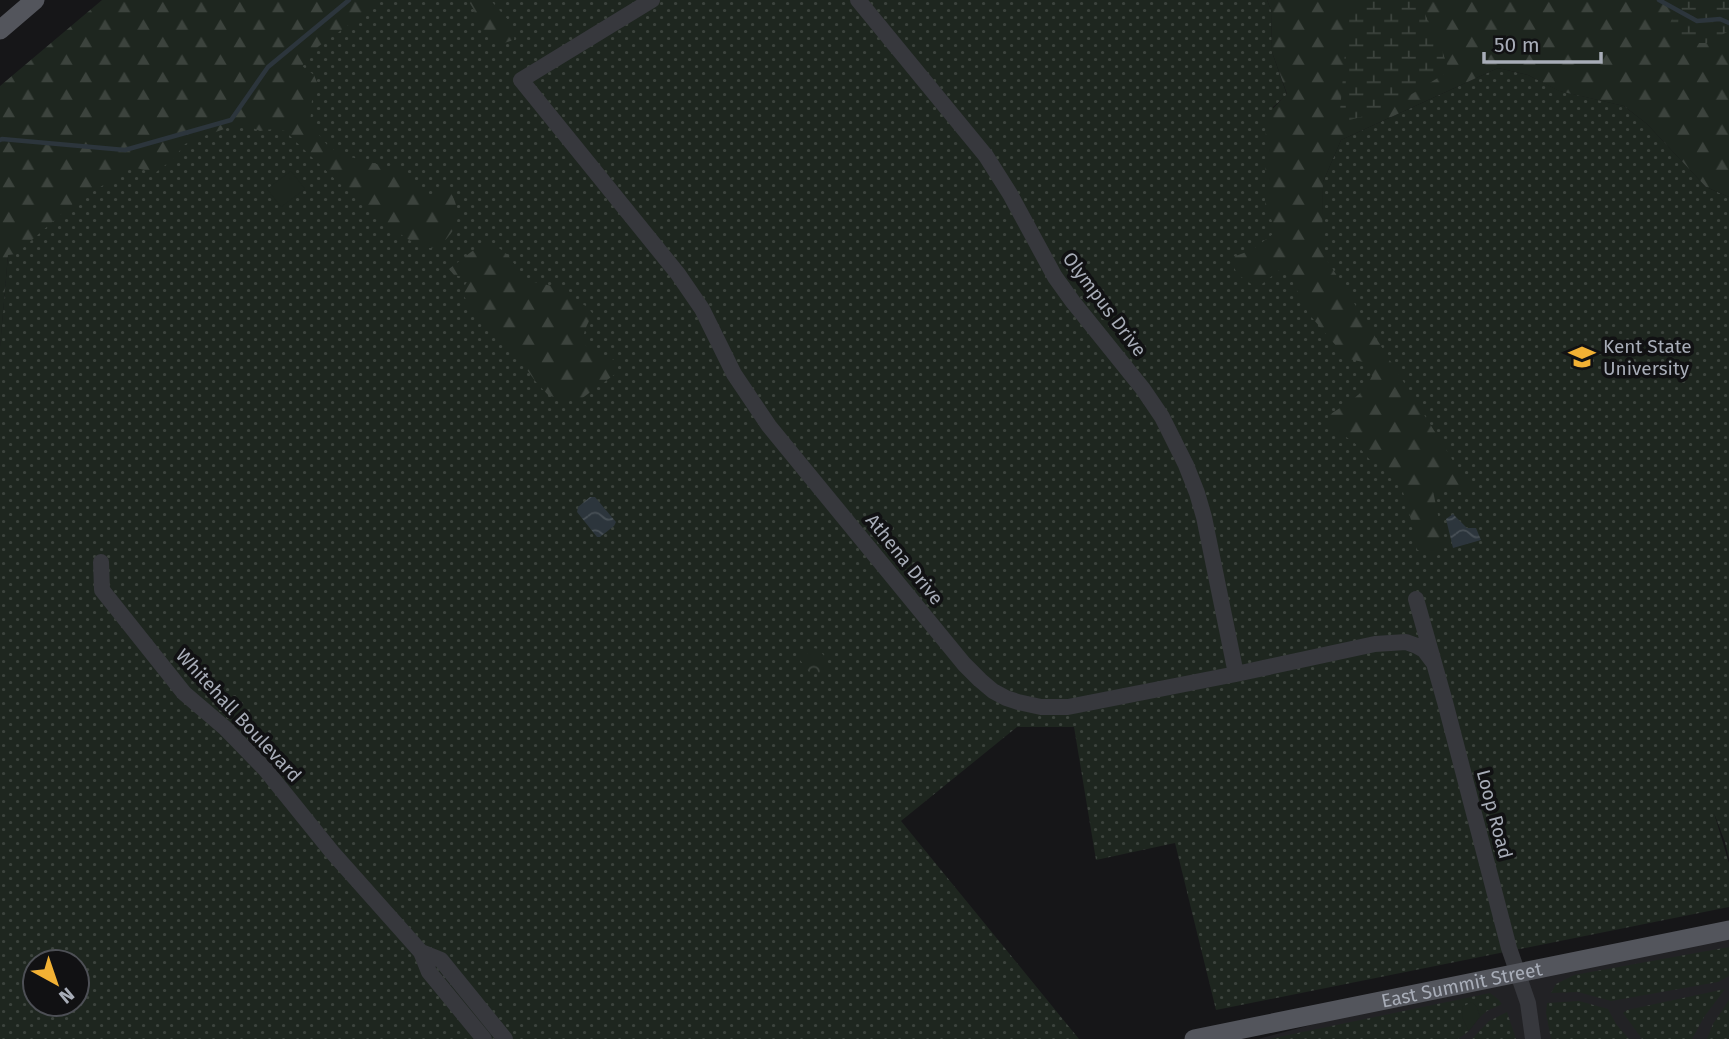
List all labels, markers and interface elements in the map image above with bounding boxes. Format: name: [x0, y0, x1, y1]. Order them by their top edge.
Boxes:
scale bar: [1484, 21, 1601, 65]
text: 50 m: [1494, 32, 1540, 58]
street label: Olympus Drive: [1058, 247, 1151, 361]
place label: Kent State University: [1603, 335, 1692, 380]
school or university icon: Kent State University: [1567, 342, 1597, 372]
street label: Athena Drive: [861, 509, 948, 609]
street label: Whitehall Boulevard: [171, 644, 306, 787]
street label: Loop Road: [1472, 767, 1517, 861]
north arrow: [21, 948, 91, 1018]
street label: East Summit Street: [1379, 957, 1544, 1013]
text: N: [54, 983, 79, 1009]

